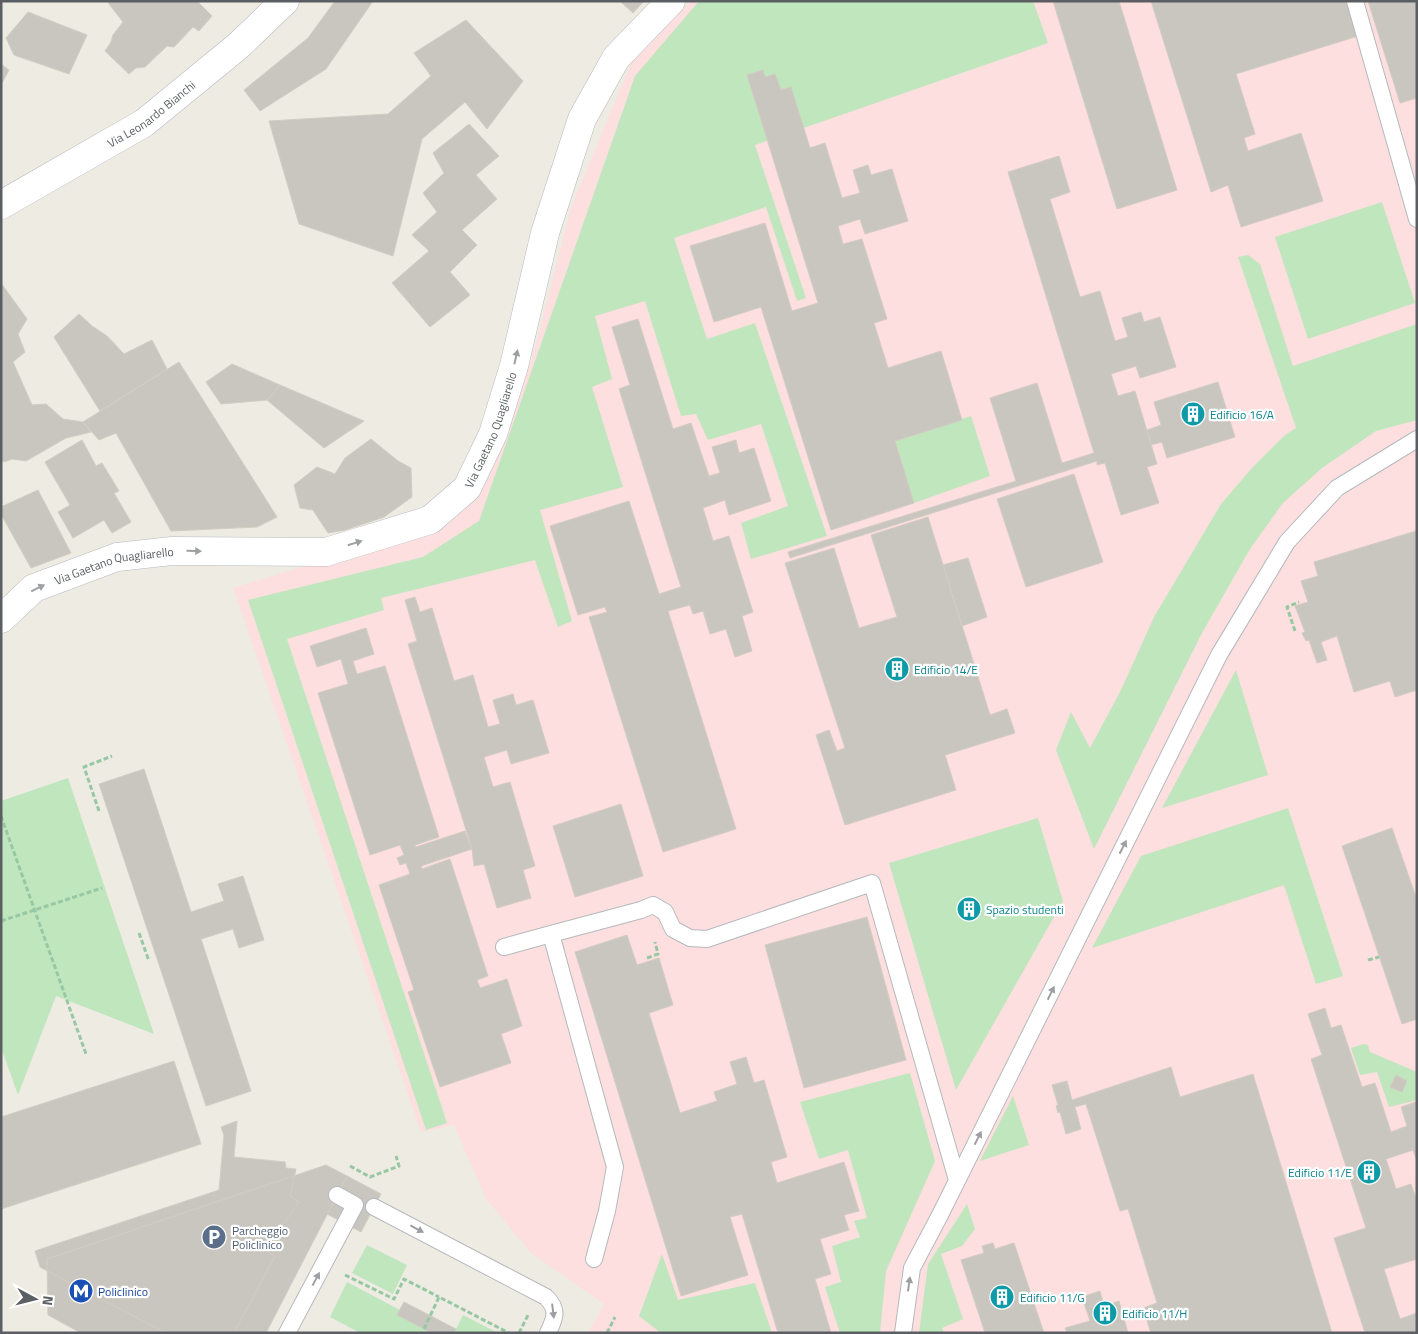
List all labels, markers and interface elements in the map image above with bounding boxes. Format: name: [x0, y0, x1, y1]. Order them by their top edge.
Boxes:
street label: Via Leonardo Bianchi: [103, 75, 199, 152]
one-way arrow: [512, 349, 520, 364]
street label: Via Gaetano Quagliarello: [459, 369, 521, 491]
building icon: Edificio 16/A: [1180, 401, 1206, 427]
place label: Edificio 16/A: [1210, 405, 1274, 424]
one-way arrow: [348, 538, 363, 546]
street label: Via Gaetano Quagliarello: [51, 541, 174, 589]
one-way arrow: [186, 547, 202, 555]
one-way arrow: [31, 583, 45, 591]
building icon: Edificio 14/E: [884, 656, 910, 682]
place label: Edificio 14/E: [914, 660, 978, 679]
one-way arrow: [1119, 840, 1127, 854]
building icon: Spazio studenti: [956, 896, 982, 922]
place label: Spazio studenti: [986, 900, 1064, 919]
one-way arrow: [1047, 986, 1055, 1000]
one-way arrow: [974, 1131, 982, 1145]
building icon: Edificio 11/E: [1356, 1159, 1382, 1185]
place label: Edificio 11/E: [1288, 1163, 1352, 1182]
place label: Parcheggio Policlinico: [232, 1221, 288, 1254]
parking icon: Parcheggio Policlinico: [201, 1224, 227, 1250]
one-way arrow: [410, 1225, 425, 1233]
one-way arrow: [311, 1272, 320, 1285]
north arrow: [10, 1274, 60, 1324]
one-way arrow: [906, 1276, 914, 1292]
metro station icon: Policlinico: [68, 1278, 94, 1304]
place label: Policlinico: [98, 1282, 148, 1301]
building icon: Edificio 11/G: [989, 1284, 1015, 1310]
place label: Edificio 11/G: [1020, 1288, 1085, 1307]
text: N: [37, 1295, 59, 1307]
building icon: Edificio 11/H: [1092, 1300, 1118, 1326]
one-way arrow: [549, 1304, 557, 1320]
place label: Edificio 11/H: [1122, 1304, 1187, 1323]

